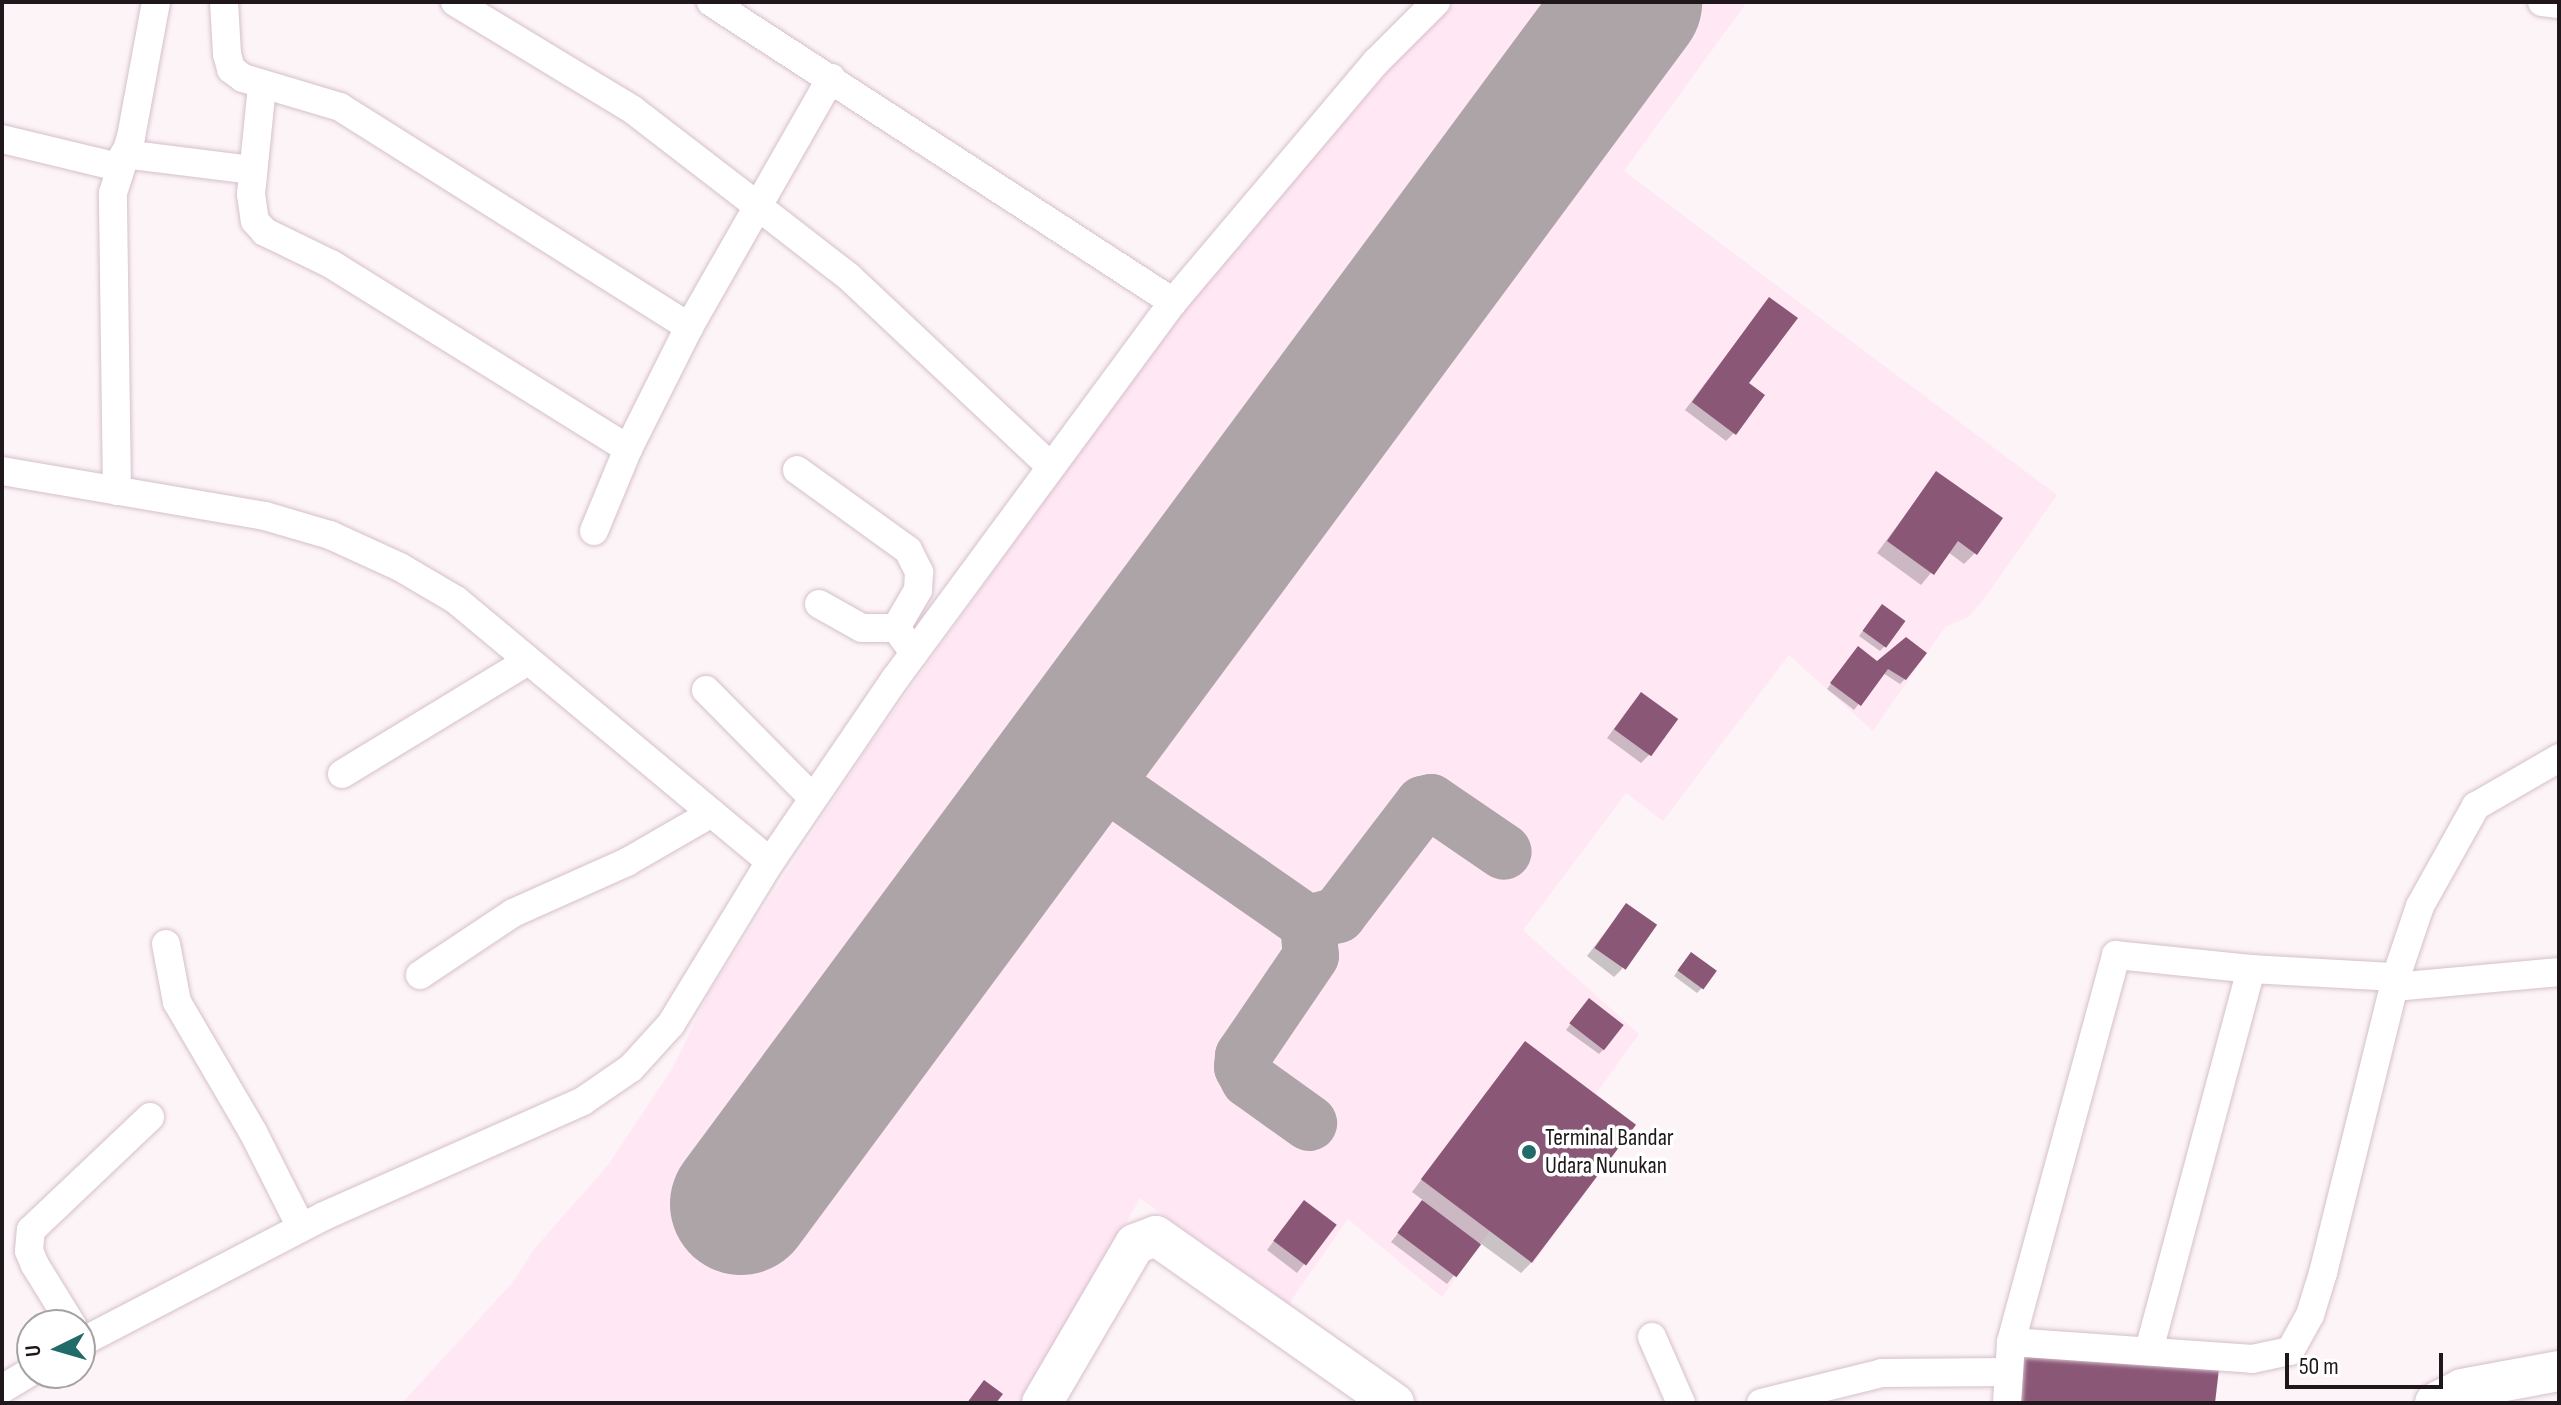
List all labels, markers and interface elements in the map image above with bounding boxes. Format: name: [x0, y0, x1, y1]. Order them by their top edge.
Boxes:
place label: Terminal Bandar Udara Nunukan: [1545, 1124, 1674, 1180]
marker: Terminal Bandar Udara Nunukan: [1520, 1143, 1538, 1161]
north arrow: [16, 1309, 96, 1389]
scale bar: [2289, 1337, 2447, 1387]
text: U: [20, 1344, 48, 1358]
text: 50 m: [2299, 1352, 2339, 1381]

